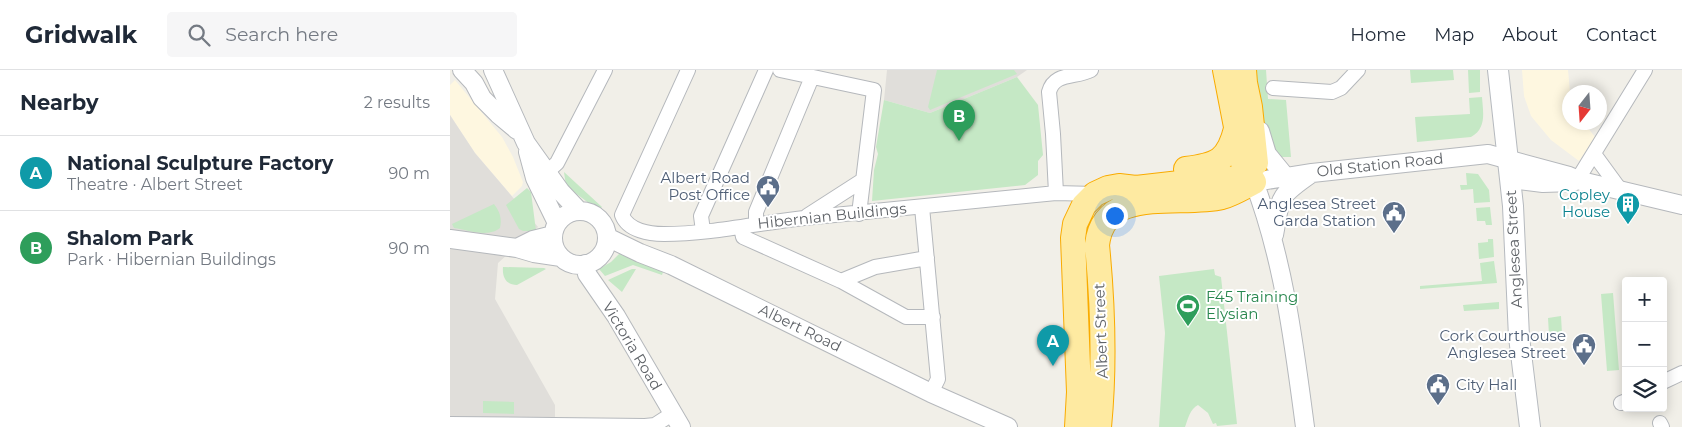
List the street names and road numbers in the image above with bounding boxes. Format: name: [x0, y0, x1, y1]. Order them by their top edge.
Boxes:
street label: Old Station Road: [1316, 148, 1444, 181]
street label: Anglesea Street: [1501, 189, 1526, 309]
street label: Hibernian Buildings: [756, 198, 907, 233]
street label: Albert Street: [1089, 283, 1112, 379]
street label: Victoria Road: [599, 298, 666, 393]
street label: Albert Road: [756, 299, 845, 356]

